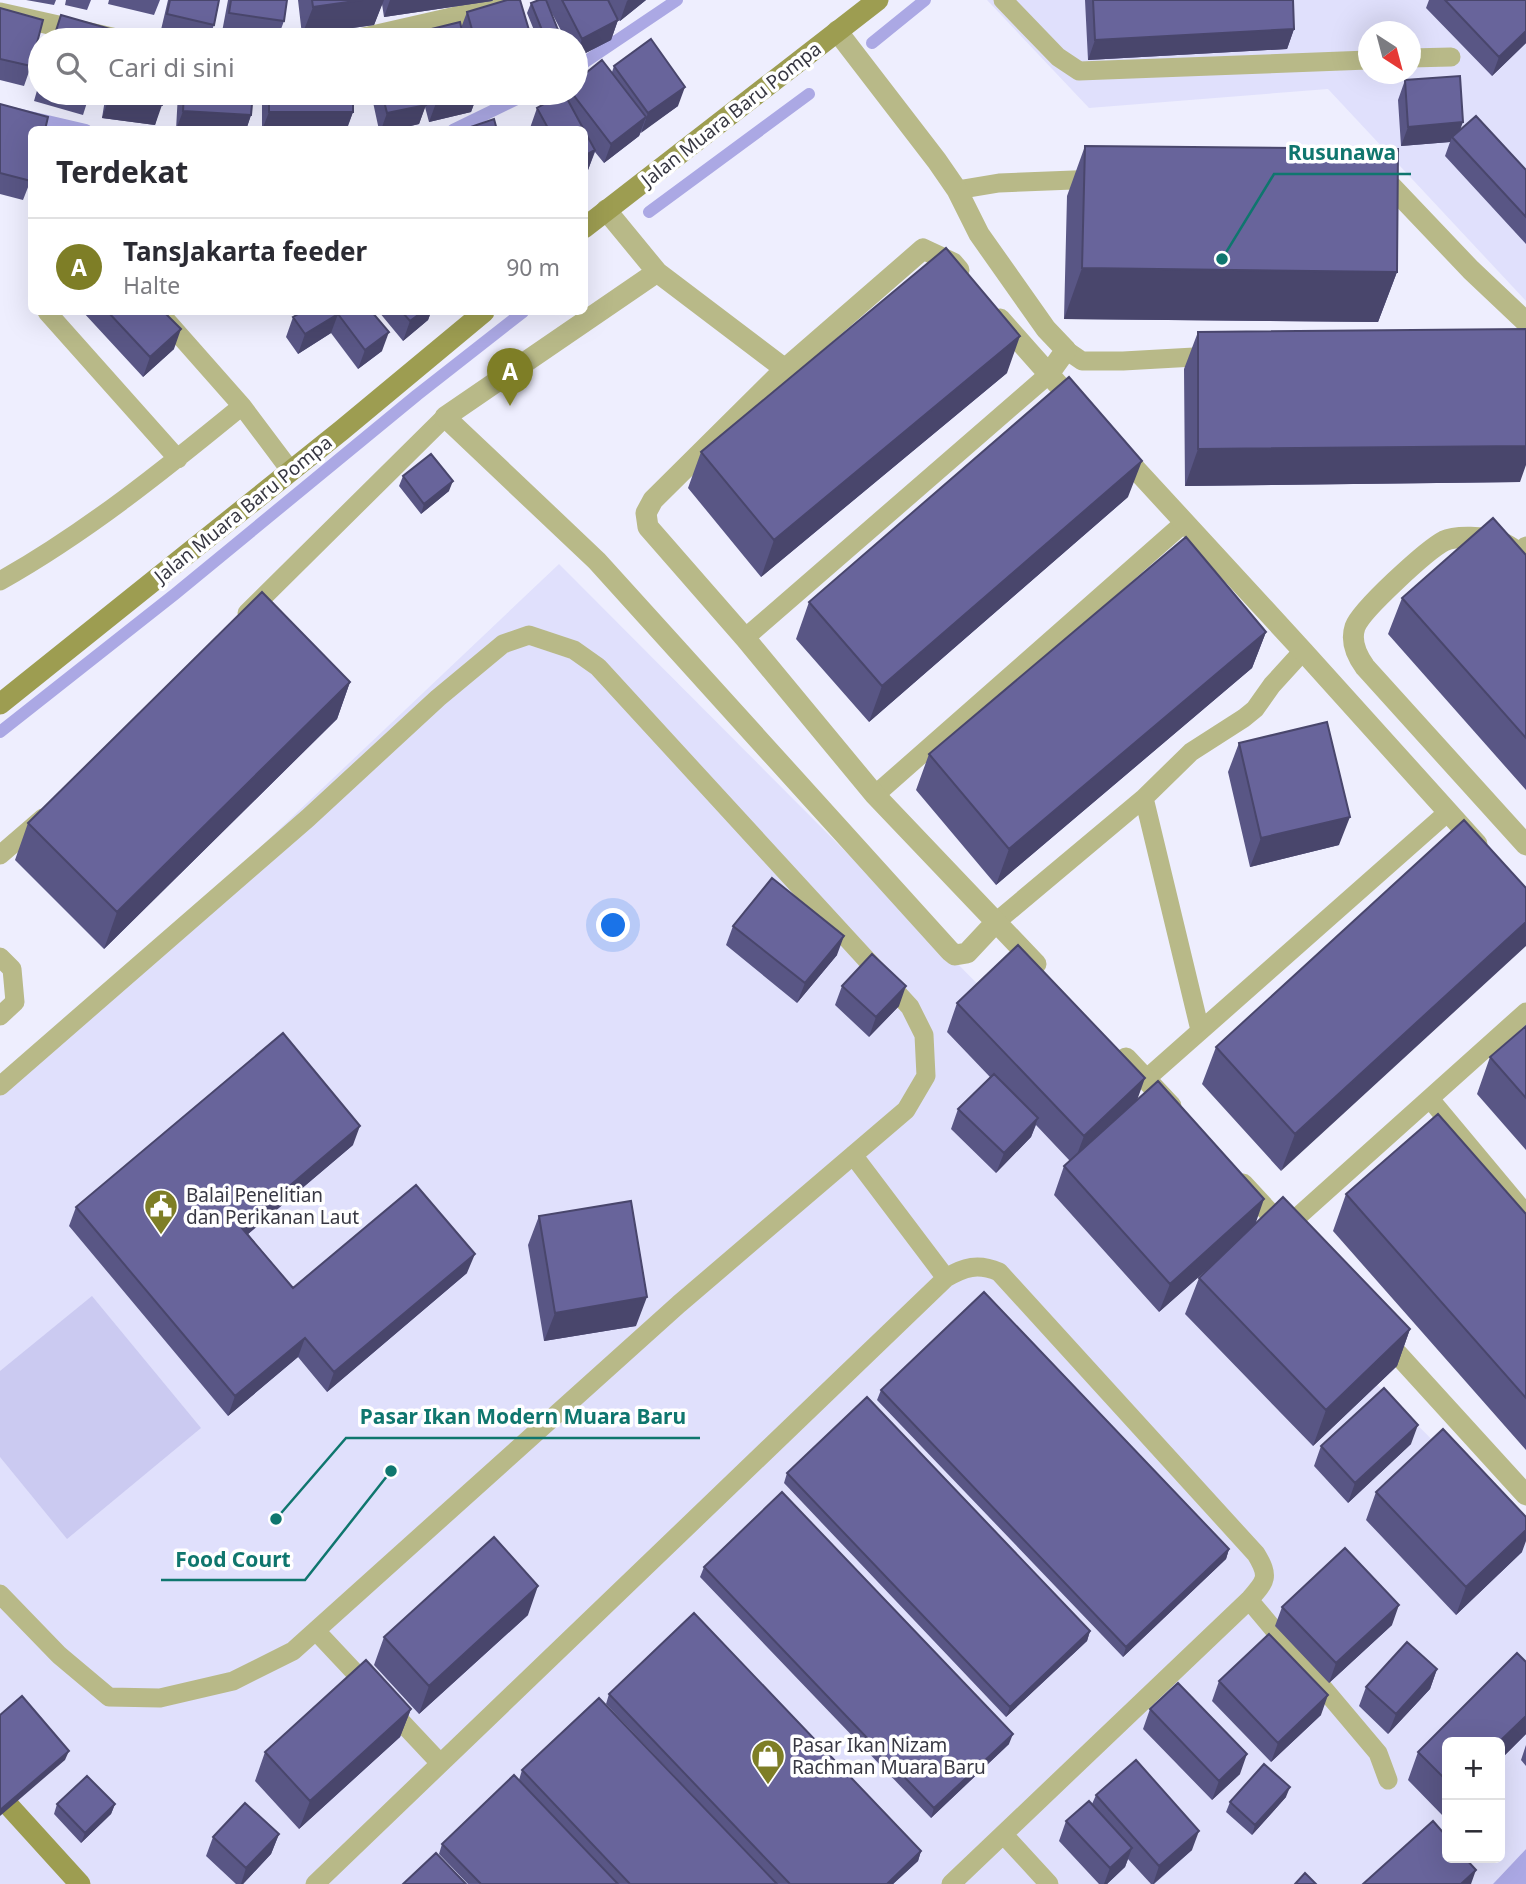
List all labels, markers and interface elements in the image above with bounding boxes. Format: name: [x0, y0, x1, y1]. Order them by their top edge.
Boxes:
north arrow: [1358, 21, 1421, 84]
search box: [28, 28, 588, 105]
street label: Jalan Muara Baru Pompa: [634, 36, 826, 194]
icon: search: [52, 48, 90, 86]
text: Cari di sini: [108, 49, 235, 85]
callout: Rusunawa: [1274, 132, 1411, 174]
text: Rusunawa: [1288, 138, 1396, 166]
text: Terdekat: [56, 151, 188, 192]
text: TansJakarta feeder: [123, 233, 367, 269]
text: A: [71, 251, 87, 283]
text: 90 m: [506, 251, 560, 283]
text: Halte: [123, 269, 180, 301]
pin: A: [487, 348, 533, 406]
street label: Jalan Muara Baru Pompa: [147, 429, 337, 590]
your location: [596, 908, 630, 942]
place label: Balai Penelitian dan Perikanan Laut: [186, 1182, 359, 1230]
public building icon: Balai Penelitian dan Perikanan Laut: [142, 1187, 180, 1236]
callout: Pasar Ikan Modern Muara Baru: [346, 1396, 700, 1438]
text: Pasar Ikan Modern Muara Baru: [360, 1402, 686, 1430]
callout: Food Court: [161, 1538, 305, 1580]
text: Food Court: [175, 1545, 291, 1573]
place label: Pasar Ikan Nizam Rachman Muara Baru: [792, 1732, 986, 1780]
shop icon: Pasar Ikan Nizam Rachman Muara Baru: [749, 1737, 787, 1786]
map controls: [1442, 1737, 1505, 1863]
button: +: [1442, 1737, 1505, 1800]
button: −: [1442, 1800, 1505, 1863]

